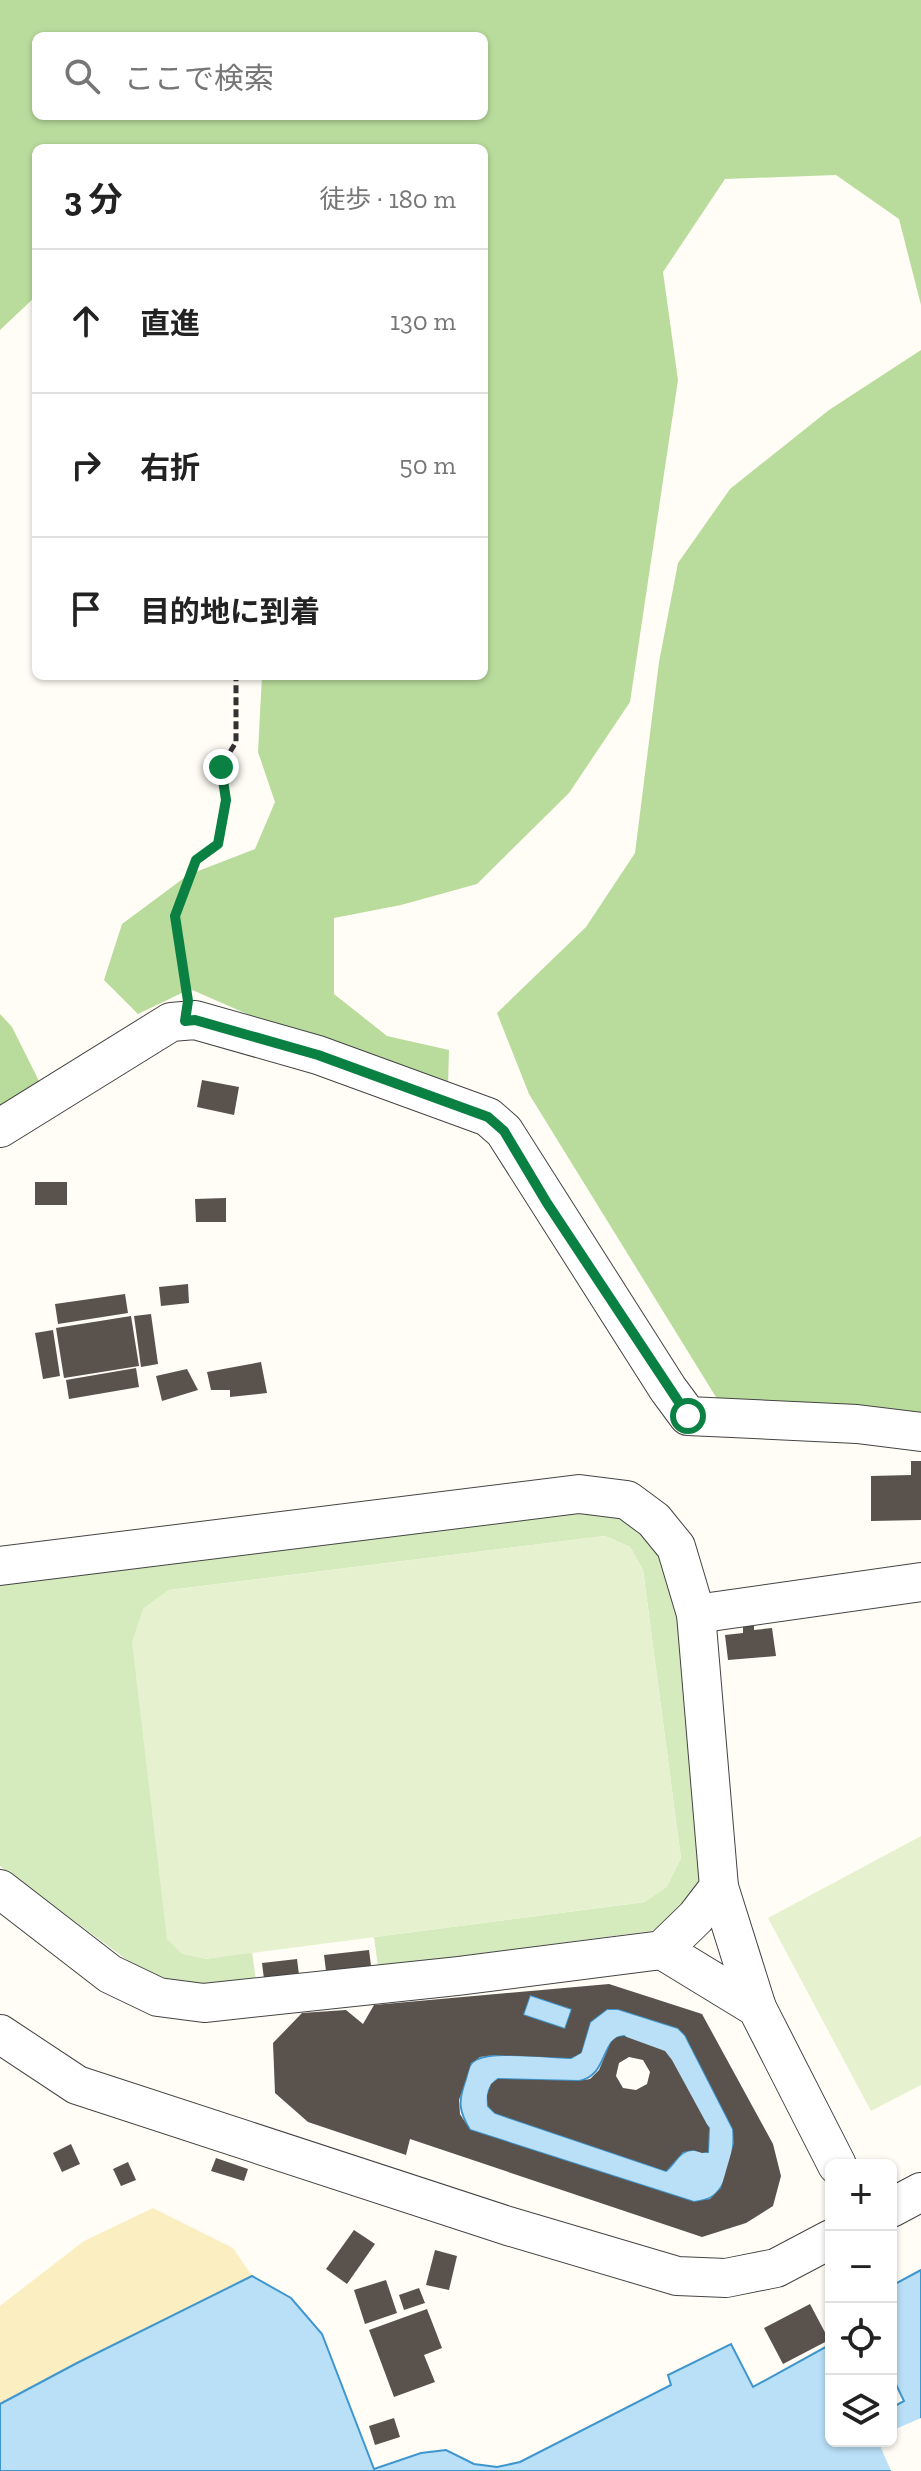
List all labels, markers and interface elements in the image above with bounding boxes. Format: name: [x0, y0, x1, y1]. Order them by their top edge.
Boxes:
search box: [32, 32, 488, 120]
icon: search: [60, 54, 104, 98]
text: ここで検索: [124, 61, 274, 97]
text: 3 分: [64, 179, 122, 220]
text: 徒歩 · 180 m: [319, 183, 456, 215]
icon: ahead: [64, 299, 108, 343]
text: 130 m: [390, 305, 456, 337]
text: 直進: [140, 306, 200, 342]
icon: right: [64, 443, 108, 487]
text: 50 m: [399, 449, 456, 481]
text: 右折: [140, 450, 200, 486]
icon: arrive: [64, 587, 108, 631]
text: 目的地に到着: [140, 594, 320, 630]
route end: [203, 749, 239, 785]
route start: [670, 1398, 706, 1434]
map controls: [825, 2159, 897, 2447]
button: +: [825, 2159, 897, 2231]
button: −: [825, 2231, 897, 2303]
button: locate: [825, 2303, 897, 2375]
button: layers: [825, 2375, 897, 2447]

